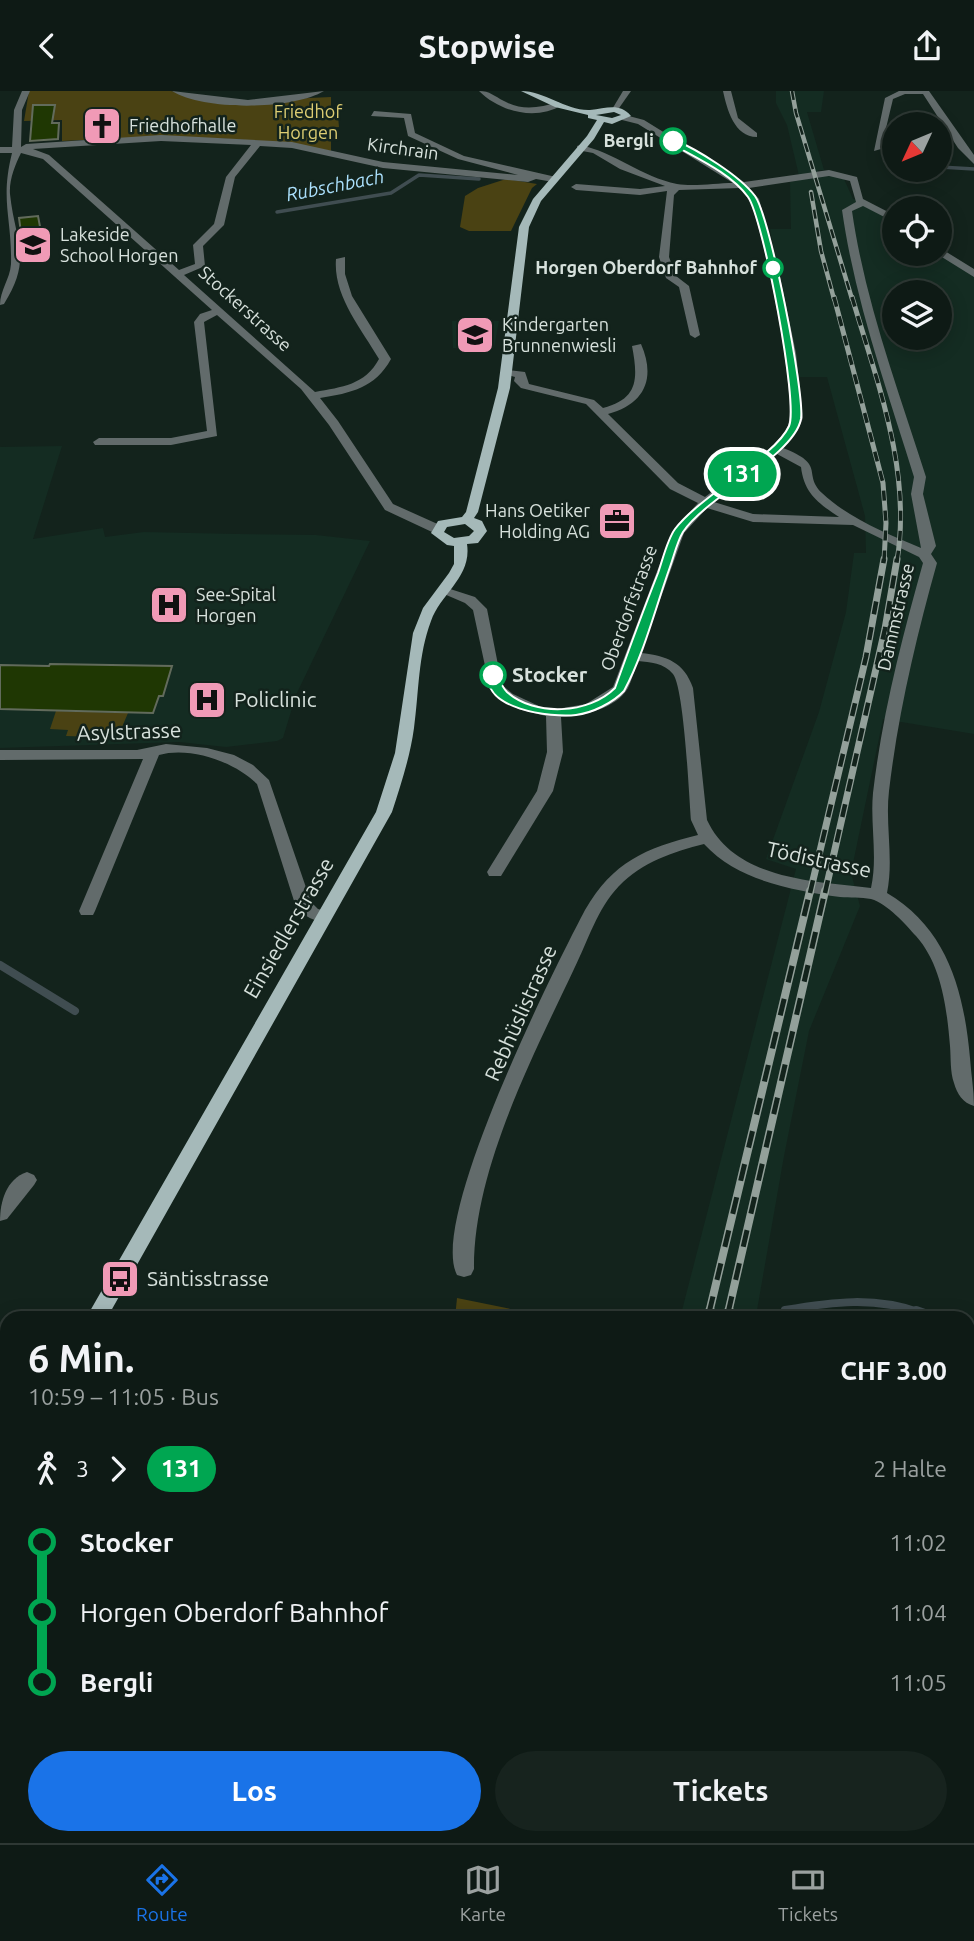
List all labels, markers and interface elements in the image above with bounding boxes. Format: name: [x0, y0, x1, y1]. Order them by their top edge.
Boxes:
icon: back: [28, 27, 66, 65]
icon: share: [908, 27, 946, 65]
text: Stopwise: [418, 28, 556, 64]
park label: Friedhof Horgen: [274, 101, 342, 142]
church icon: Friedhofhalle: [81, 105, 123, 147]
north arrow: [882, 112, 952, 182]
map controls: [882, 112, 952, 350]
place label: Friedhofhalle: [129, 115, 236, 135]
marker: Bergli: [660, 128, 686, 154]
place label: Bergli: [603, 130, 654, 150]
street label: Kirchrain: [366, 133, 440, 163]
water label: Rubschbach: [284, 165, 386, 205]
button: locate: [882, 196, 952, 266]
school or university icon: Lakeside School Horgen: [12, 224, 54, 266]
place label: Lakeside School Horgen: [60, 224, 178, 265]
place label: Horgen Oberdorf Bahnhof: [535, 257, 758, 277]
marker: Horgen Oberdorf Bahnhof: [763, 258, 783, 278]
street label: Stockerstrasse: [195, 262, 296, 355]
button: layers: [882, 280, 952, 350]
school or university icon: Kindergarten Brunnenwiesli: [454, 314, 496, 356]
place label: Kindergarten Brunnenwiesli: [502, 314, 616, 355]
line badge: 131: [702, 451, 782, 497]
text: 131: [722, 460, 762, 487]
place label: Hans Oetiker Holding AG: [485, 500, 590, 541]
office icon: Hans Oetiker Holding AG: [596, 500, 638, 542]
street label: Oberdorfstrasse: [596, 542, 660, 673]
street label: Dammstrasse: [873, 561, 917, 672]
hospital icon: See-Spital Horgen: [148, 584, 190, 626]
place label: See-Spital Horgen: [196, 584, 276, 625]
marker: Stocker: [480, 662, 506, 688]
place label: Stocker: [512, 662, 588, 686]
hospital icon: Policlinic: [186, 679, 228, 721]
place label: Policlinic: [234, 687, 317, 711]
street label: Asylstrasse: [76, 717, 182, 745]
street label: Tödistrasse: [765, 836, 874, 882]
street label: Einsiedlerstrasse: [238, 853, 338, 1002]
street label: Rebhüslistrasse: [479, 941, 561, 1084]
bus stop icon: Säntisstrasse: [99, 1258, 141, 1300]
place label: Säntisstrasse: [147, 1266, 269, 1290]
text: 6 Min.: [28, 1337, 134, 1379]
text: CHF 3.00: [840, 1356, 947, 1385]
text: 10:59 – 11:05 · Bus: [28, 1384, 219, 1409]
icon: walk: [28, 1450, 66, 1488]
icon: forward: [99, 1450, 137, 1488]
text: 131: [161, 1455, 202, 1482]
text: 3: [76, 1456, 89, 1481]
text: 2 Halte: [873, 1456, 947, 1481]
text: Stocker: [80, 1528, 173, 1557]
text: 11:02: [889, 1530, 947, 1555]
text: Horgen Oberdorf Bahnhof: [80, 1598, 389, 1627]
text: 11:04: [889, 1600, 947, 1625]
text: Bergli: [80, 1668, 153, 1697]
text: 11:05: [889, 1670, 947, 1695]
button: Los: [28, 1751, 481, 1831]
button: Tickets: [495, 1751, 947, 1831]
tab: Route: [136, 1861, 188, 1925]
tab: Karte: [460, 1861, 506, 1925]
tab: Tickets: [778, 1861, 838, 1925]

